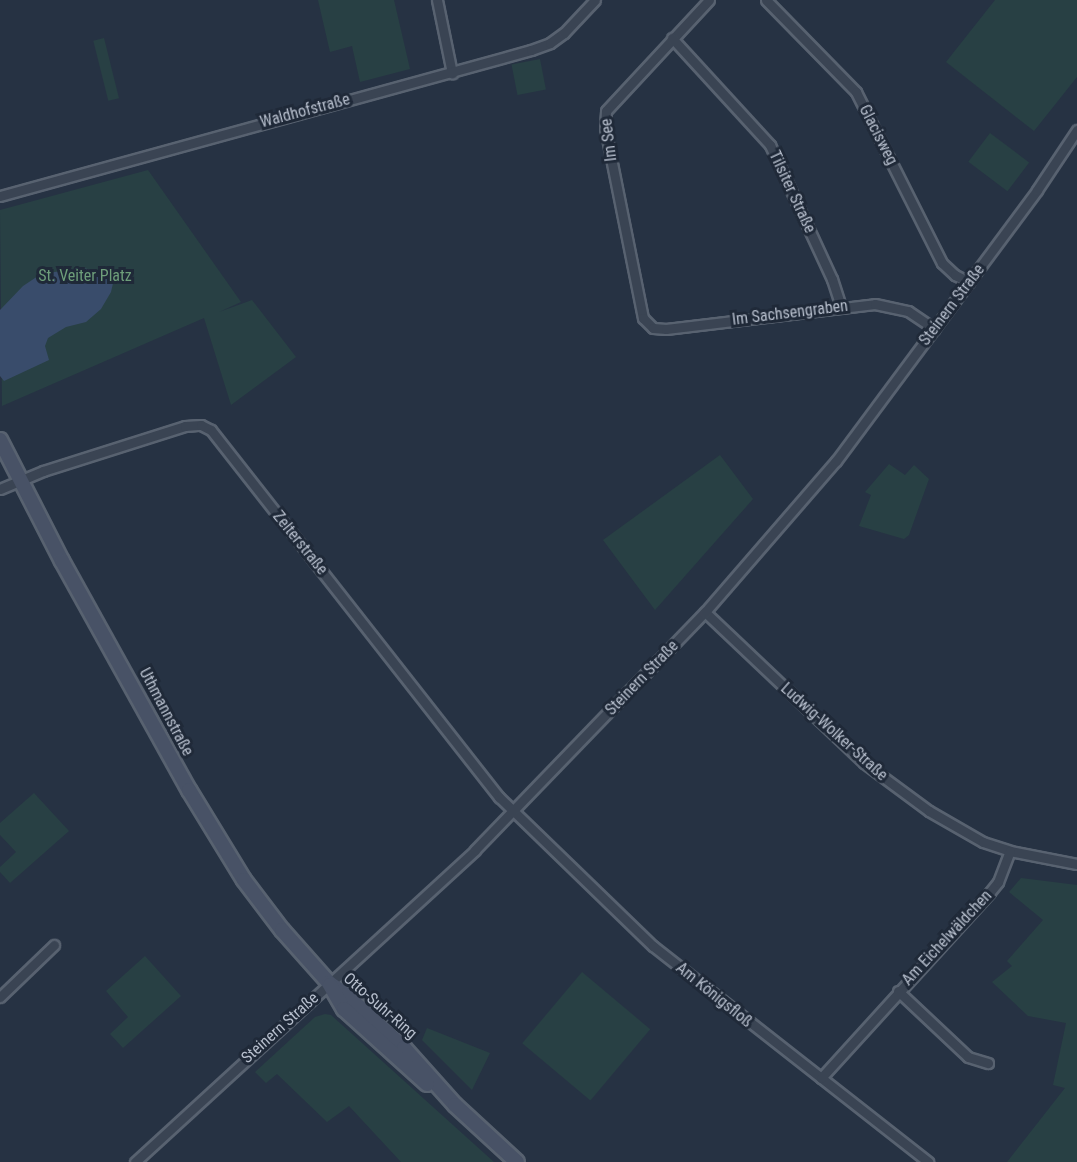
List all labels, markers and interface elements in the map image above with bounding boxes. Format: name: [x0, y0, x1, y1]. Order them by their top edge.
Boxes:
street label: Waldhofstraße: [258, 90, 352, 132]
street label: Glacisweg: [855, 102, 901, 168]
street label: Im See: [597, 117, 621, 163]
street label: Tilsiter Straße: [765, 148, 819, 236]
street label: Steinern Straße: [915, 261, 989, 349]
park label: St. Veiter Platz: [38, 266, 132, 286]
street label: Im Sachsengraben: [731, 296, 849, 330]
street label: Zelterstraße: [268, 507, 332, 579]
street label: Steinern Straße: [601, 636, 683, 720]
street label: Uthmannstraße: [135, 665, 197, 759]
street label: Ludwig-Wolker-Straße: [777, 679, 891, 785]
street label: Am Eichelwäldchen: [898, 887, 996, 989]
street label: Am Königsfloß: [672, 958, 756, 1032]
street label: Otto-Suhr-Ring: [339, 969, 421, 1043]
street label: Steinern Straße: [238, 988, 322, 1068]

